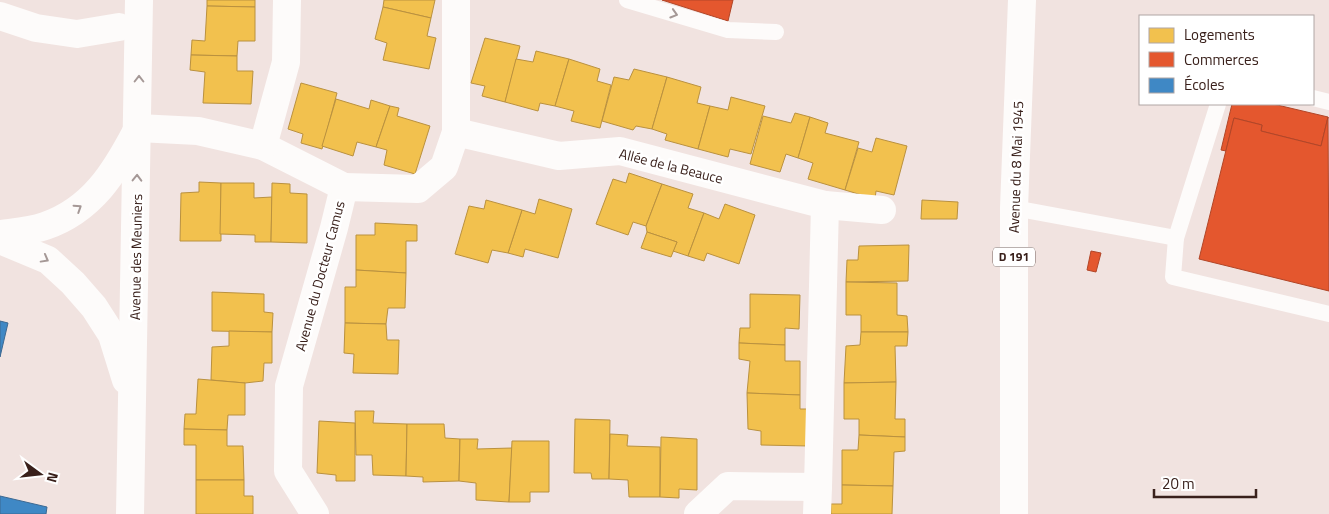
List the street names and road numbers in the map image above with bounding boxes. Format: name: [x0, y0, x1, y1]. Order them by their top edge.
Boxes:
street label: Avenue du 8 Mai 1945: [1003, 101, 1028, 233]
street label: Allée de la Beauce: [617, 142, 725, 189]
street label: Avenue des Meuniers: [124, 194, 147, 320]
street label: Avenue du Docteur Camus: [289, 198, 350, 353]
road number: D 191: [993, 248, 1035, 266]

